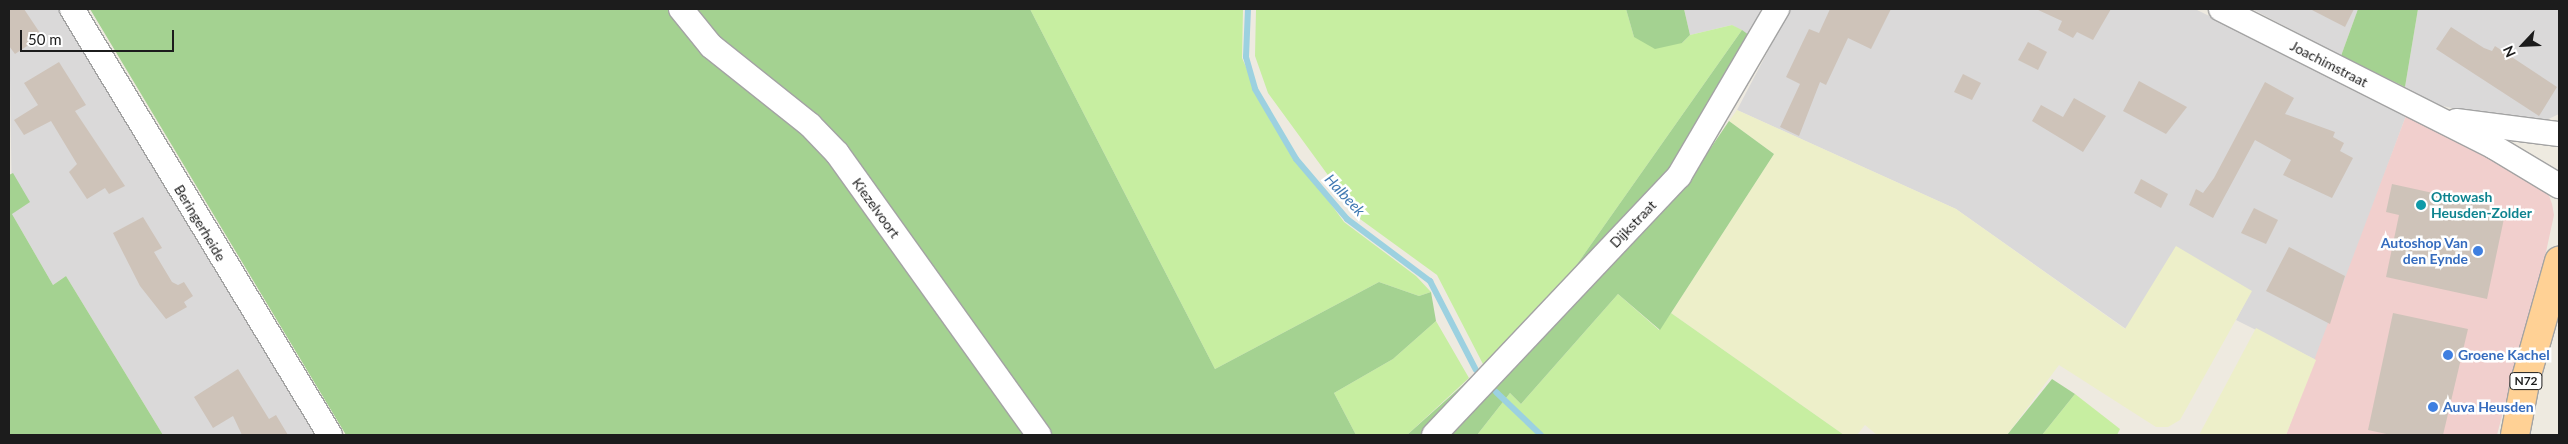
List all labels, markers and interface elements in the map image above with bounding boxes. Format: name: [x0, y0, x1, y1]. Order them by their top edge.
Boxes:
scale bar: [22, 20, 176, 52]
north arrow: [2498, 20, 2548, 70]
text: 50 m: [28, 30, 62, 48]
street label: Joachimstraat: [2287, 37, 2371, 91]
text: N: [2499, 43, 2519, 60]
water label: Halbeek: [1321, 170, 1369, 220]
street label: Kiezelvoort: [849, 175, 903, 241]
street label: Beringerheide: [171, 182, 229, 264]
place label: Ottowash Heusden-Zolder: [2431, 189, 2532, 222]
street label: Dijkstraat: [1606, 197, 1660, 251]
marker: Ottowash Heusden-Zolder: [2415, 199, 2427, 211]
place label: Autoshop Van den Eynde: [2380, 235, 2468, 268]
marker: Autoshop Van den Eynde: [2472, 245, 2484, 257]
place label: Groene Kachel: [2458, 347, 2550, 363]
marker: Groene Kachel: [2442, 349, 2454, 361]
road number: N72: [2508, 372, 2544, 391]
place label: Auva Heusden: [2443, 399, 2534, 415]
marker: Auva Heusden: [2427, 401, 2439, 413]

